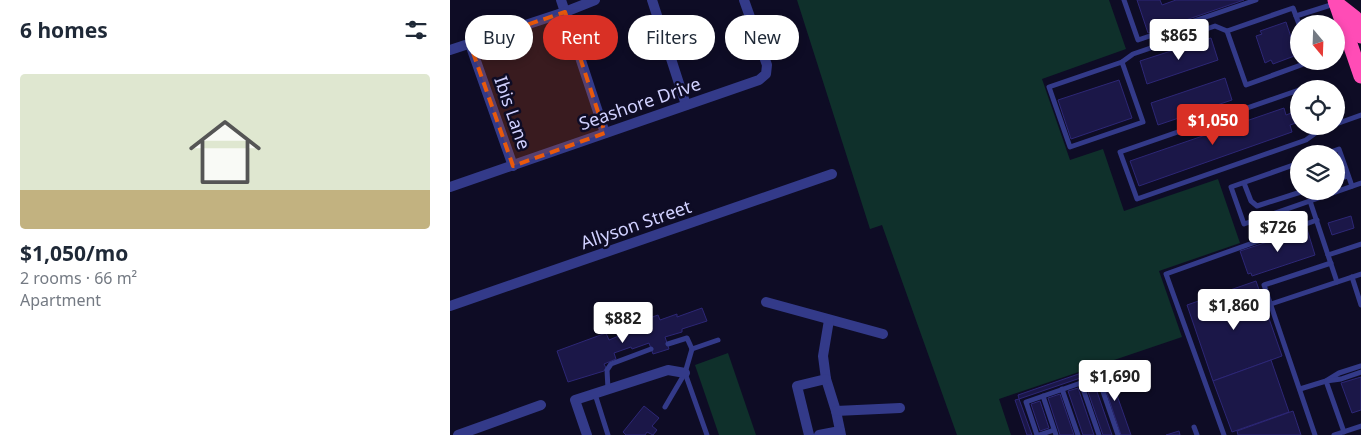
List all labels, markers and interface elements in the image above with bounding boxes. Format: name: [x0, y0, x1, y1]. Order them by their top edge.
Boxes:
chip: Buy: [465, 15, 533, 60]
chip: Rent: [543, 15, 618, 60]
chip: Filters: [628, 15, 715, 60]
chip: New: [725, 15, 799, 60]
north arrow: [1290, 15, 1345, 70]
map controls: [1290, 15, 1345, 200]
text: 6 homes: [20, 16, 108, 44]
icon: filters: [402, 16, 430, 44]
pin: $865: [1149, 18, 1209, 61]
text: $865: [1161, 24, 1197, 46]
street label: Seashore Drive: [576, 71, 704, 135]
street label: Ibis Lane: [489, 73, 537, 152]
button: locate: [1290, 80, 1345, 135]
pin: $1,050: [1172, 104, 1254, 146]
icon: home: [180, 107, 270, 197]
text: $1,050: [1188, 109, 1238, 131]
button: layers: [1290, 145, 1345, 200]
street label: Allyson Street: [577, 194, 695, 254]
pin: $726: [1248, 210, 1308, 253]
text: $726: [1260, 216, 1296, 238]
text: $1,050/mo: [20, 239, 128, 267]
text: 2 rooms · 66 m²: [20, 267, 137, 289]
pin: $1,860: [1193, 288, 1275, 331]
text: Apartment: [20, 289, 101, 311]
text: $1,860: [1209, 294, 1259, 316]
pin: $882: [593, 302, 653, 344]
text: $882: [605, 307, 641, 329]
pin: $1,690: [1074, 360, 1156, 402]
text: $1,690: [1090, 365, 1140, 387]

